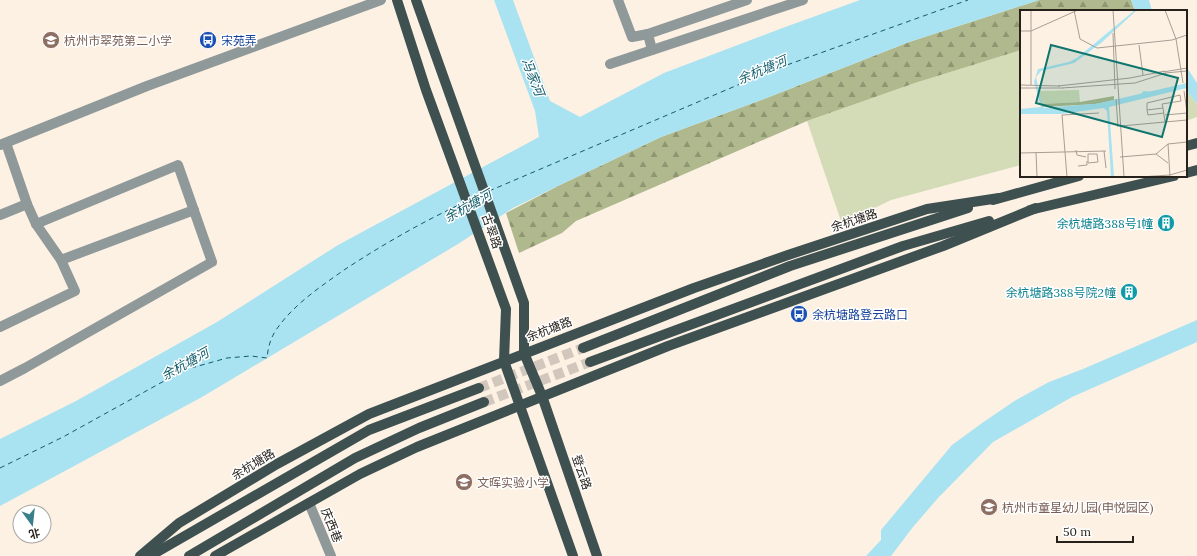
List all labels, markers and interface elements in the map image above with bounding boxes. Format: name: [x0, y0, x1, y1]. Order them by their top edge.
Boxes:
inset map: [1020, 10, 1187, 177]
school or university icon: 杭州市翠苑第二小学: [41, 30, 61, 50]
bus stop icon: 宋苑弄: [198, 30, 218, 50]
place label: 杭州市翠苑第二小学: [64, 33, 172, 48]
place label: 宋苑弄: [221, 33, 257, 48]
water label: 余杭塘河: [735, 51, 792, 88]
water label: 冯家河: [518, 56, 549, 101]
water label: 余杭塘河: [441, 185, 497, 226]
street label: 余杭塘路: [829, 205, 879, 235]
street label: 古翠路: [479, 212, 505, 250]
building icon: 余杭塘路388号1幢: [1156, 213, 1176, 233]
place label: 余杭塘路388号1幢: [1056, 216, 1153, 231]
building icon: 余杭塘路388号院2幢: [1119, 282, 1139, 302]
place label: 余杭塘路388号院2幢: [1005, 285, 1116, 300]
bus stop icon: 余杭塘路登云路口: [789, 304, 809, 324]
place label: 余杭塘路登云路口: [812, 307, 908, 322]
street label: 余杭塘路: [524, 313, 574, 345]
water label: 余杭塘河: [158, 343, 214, 384]
street label: 余杭塘路: [229, 445, 277, 483]
street label: 登云路: [569, 453, 595, 491]
school or university icon: 文晖实验小学: [454, 472, 474, 492]
place label: 文晖实验小学: [477, 475, 549, 490]
school or university icon: 杭州市童星幼儿园(申悦园区): [979, 497, 999, 517]
place label: 杭州市童星幼儿园(申悦园区): [1002, 500, 1154, 516]
north arrow: [12, 504, 52, 544]
street label: 庆西巷: [318, 505, 346, 545]
scale bar: [1057, 518, 1133, 544]
text: 50 m: [1063, 524, 1091, 539]
text: 北: [27, 525, 42, 542]

